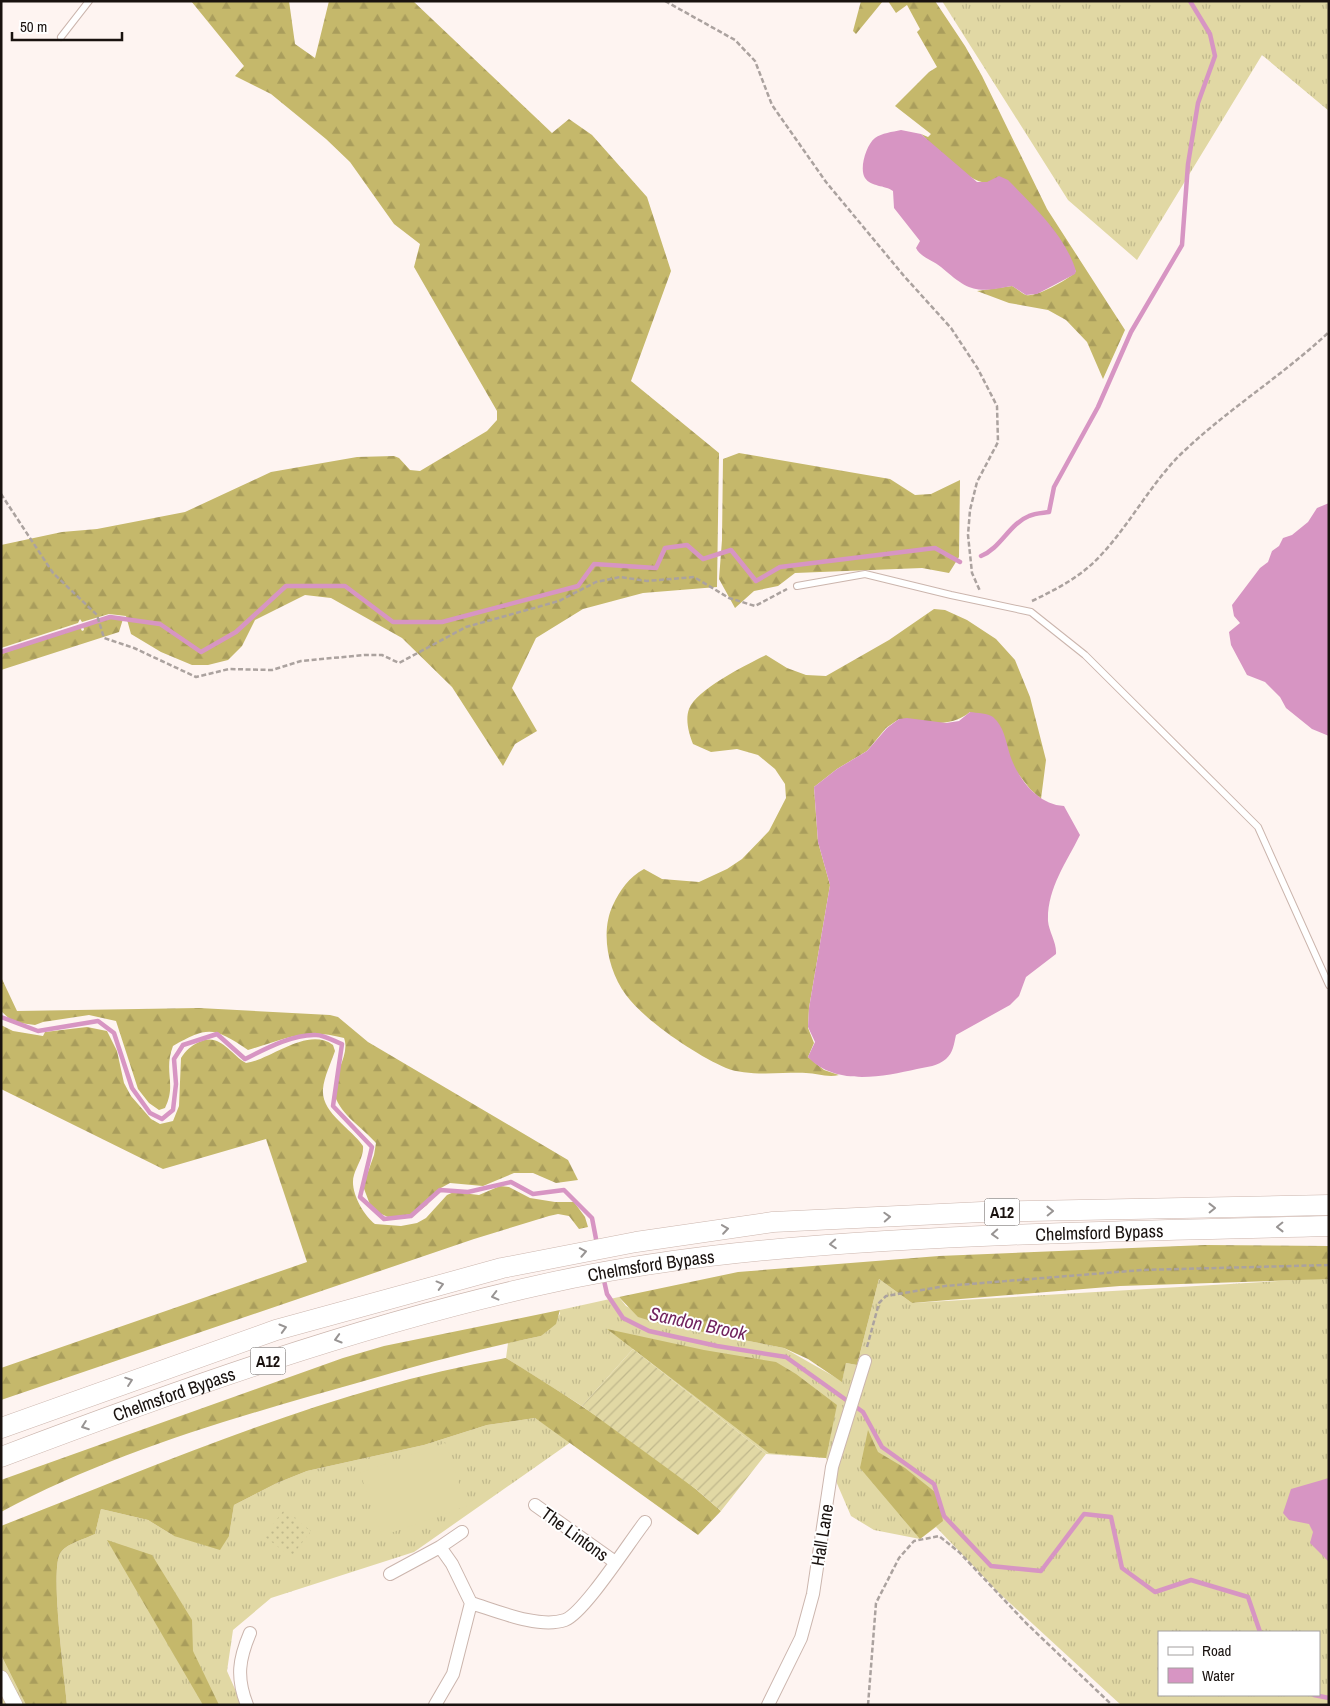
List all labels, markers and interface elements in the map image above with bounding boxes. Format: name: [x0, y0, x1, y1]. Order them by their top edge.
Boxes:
scale bar: [12, 10, 122, 42]
text: 50 m: [20, 16, 47, 37]
road number: A12: [984, 1198, 1020, 1226]
one-way arrow: [1208, 1202, 1216, 1213]
one-way arrow: [1046, 1206, 1054, 1216]
one-way arrow: [883, 1211, 891, 1222]
street label: Chelmsford Bypass: [1035, 1218, 1164, 1246]
one-way arrow: [1276, 1222, 1284, 1233]
one-way arrow: [722, 1224, 730, 1235]
one-way arrow: [991, 1229, 999, 1240]
one-way arrow: [829, 1239, 837, 1250]
street label: Chelmsford Bypass: [585, 1243, 716, 1287]
one-way arrow: [579, 1248, 587, 1258]
one-way arrow: [435, 1280, 444, 1291]
one-way arrow: [490, 1290, 499, 1301]
water label: Sandon Brook: [647, 1300, 750, 1346]
one-way arrow: [278, 1323, 286, 1333]
one-way arrow: [334, 1333, 342, 1343]
road number: A12: [250, 1348, 286, 1374]
street label: Chelmsford Bypass: [109, 1361, 238, 1427]
one-way arrow: [125, 1377, 133, 1387]
one-way arrow: [81, 1420, 90, 1430]
street label: The Lintons: [536, 1501, 614, 1567]
street label: Hall Lane: [805, 1502, 839, 1568]
legend: [1158, 1631, 1320, 1696]
text: Road: [1202, 1640, 1231, 1661]
text: Water: [1202, 1665, 1234, 1686]

